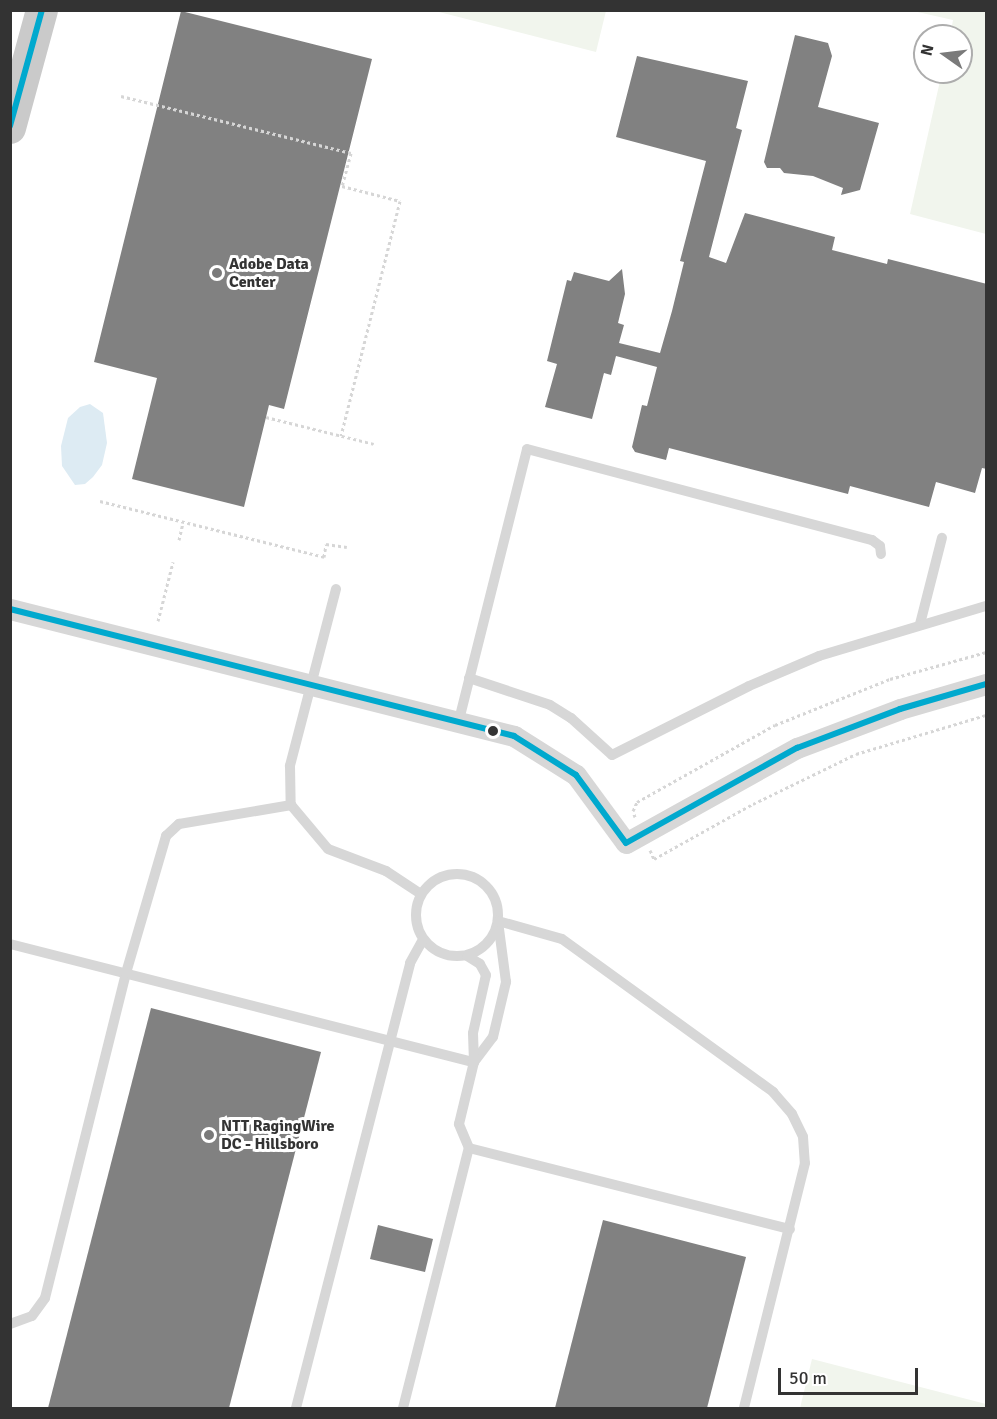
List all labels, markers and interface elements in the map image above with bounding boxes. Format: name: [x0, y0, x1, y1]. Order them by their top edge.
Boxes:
north arrow: [913, 24, 973, 84]
text: N: [916, 42, 939, 58]
place label: Adobe Data Center: [229, 254, 309, 292]
marker: Adobe Data Center: [210, 266, 224, 280]
unlabelled marker: [487, 725, 499, 737]
place label: NTT RagingWire DC - Hillsboro: [221, 1116, 335, 1154]
marker: NTT RagingWire DC - Hillsboro: [202, 1128, 216, 1142]
scale bar: [781, 1356, 920, 1394]
text: 50 m: [789, 1367, 827, 1389]

